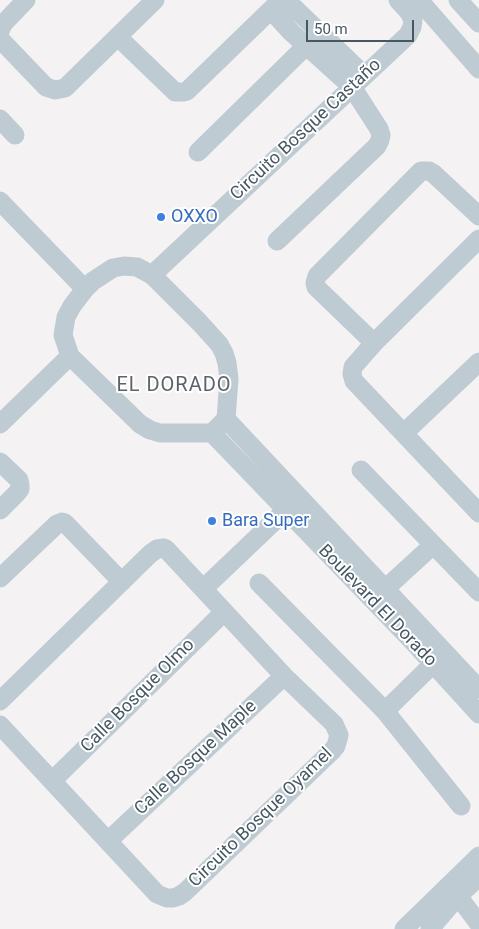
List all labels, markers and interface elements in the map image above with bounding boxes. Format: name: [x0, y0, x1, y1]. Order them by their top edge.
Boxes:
scale bar: [309, 10, 416, 42]
text: 50 m: [314, 20, 348, 38]
street label: Circuito Bosque Castaño: [226, 55, 386, 205]
place label: OXXO: [171, 206, 218, 228]
marker: OXXO: [155, 211, 167, 223]
district label: EL DORADO: [115, 374, 233, 398]
place label: Bara Super: [222, 510, 309, 532]
marker: Bara Super: [206, 515, 218, 527]
street label: Boulevard El Dorado: [313, 541, 441, 671]
street label: Calle Bosque Olmo: [77, 635, 199, 757]
street label: Calle Bosque Maple: [131, 696, 261, 820]
street label: Circuito Bosque Oyamel: [185, 744, 337, 892]

